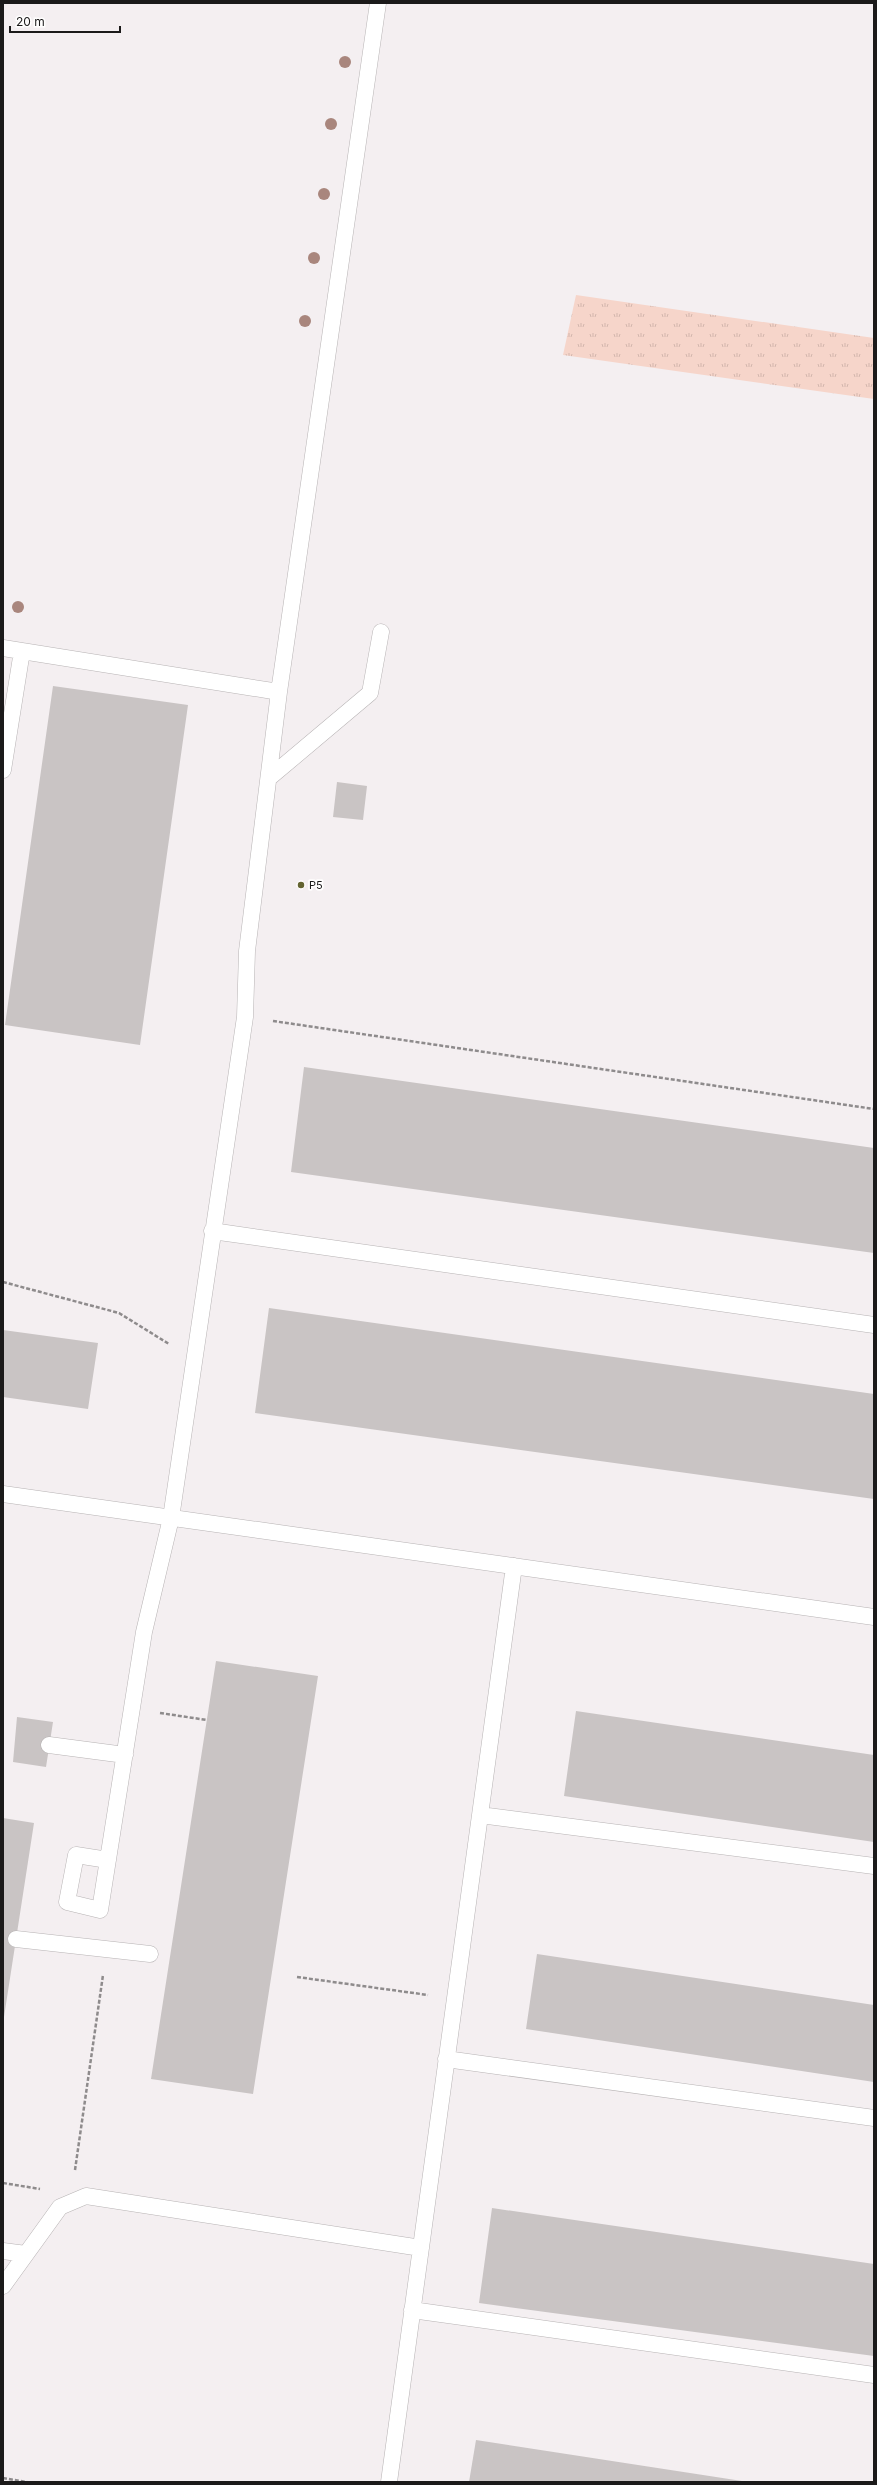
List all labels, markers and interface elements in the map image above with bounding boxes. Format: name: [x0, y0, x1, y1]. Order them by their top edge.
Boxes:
scale bar: [10, 8, 120, 34]
text: 20 m: [16, 14, 45, 29]
place label: P5: [309, 878, 323, 892]
marker: P5: [296, 880, 306, 890]

